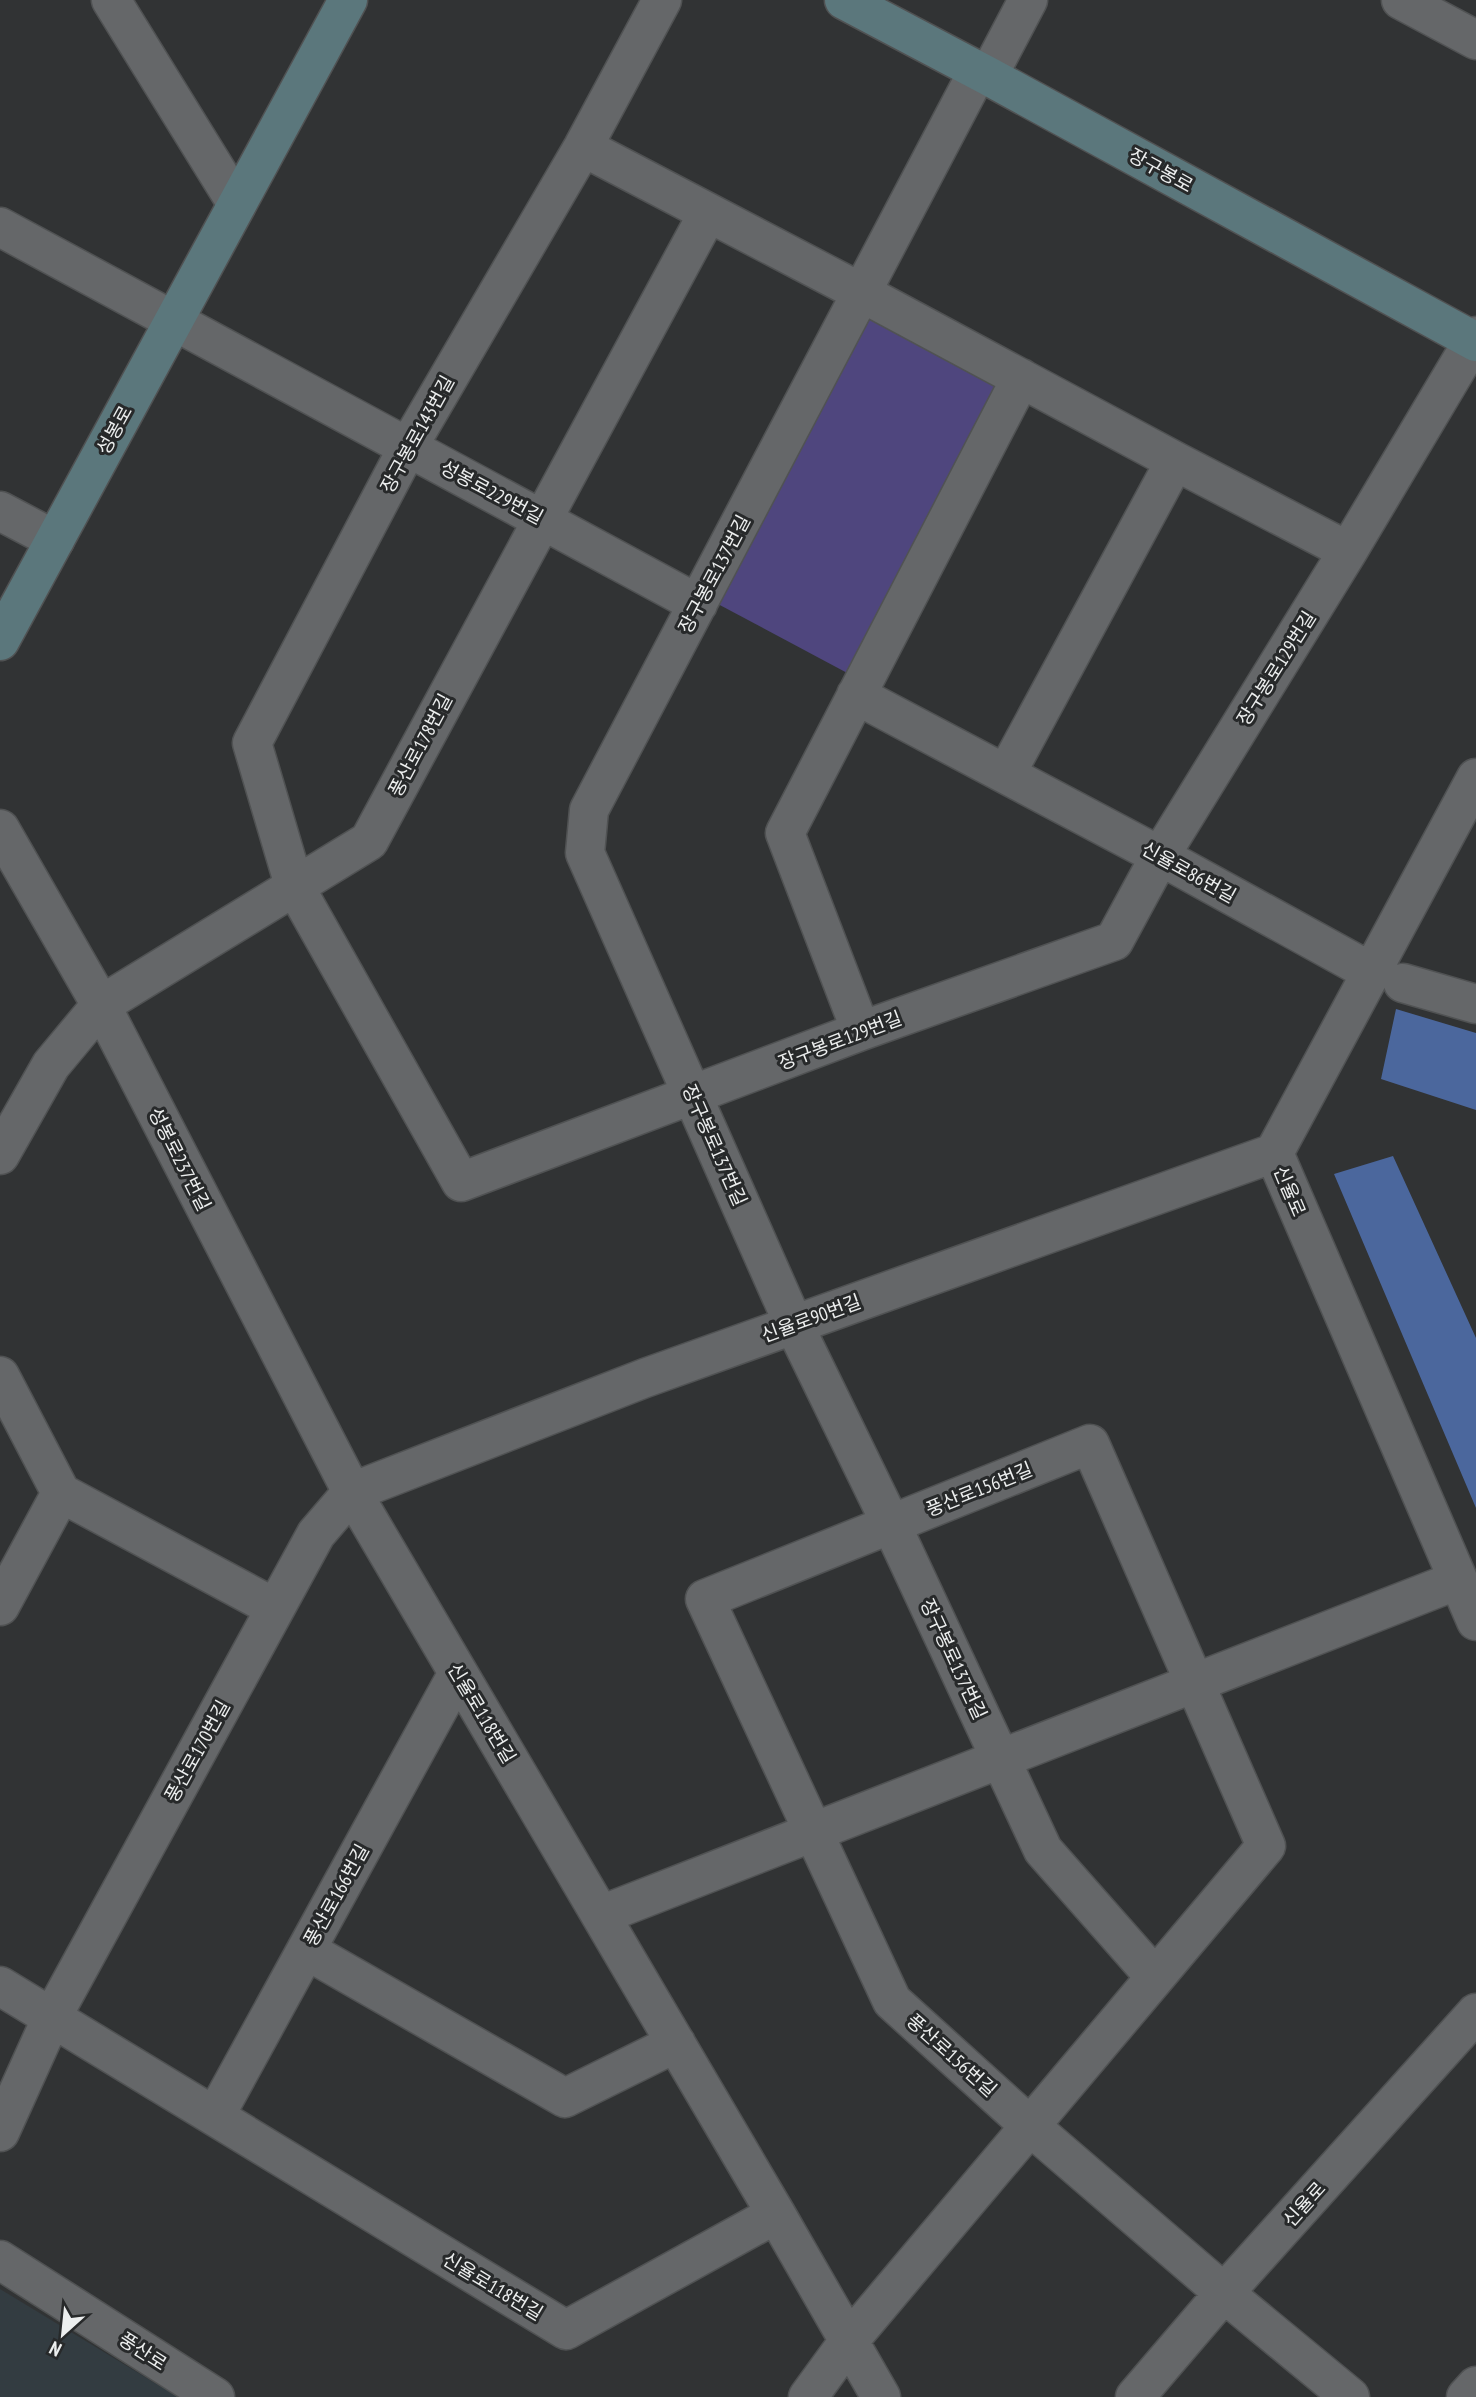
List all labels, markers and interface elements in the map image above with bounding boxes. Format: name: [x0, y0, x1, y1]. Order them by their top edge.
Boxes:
street label: 장구봉로: [1125, 143, 1197, 197]
street label: 장구봉로143번길: [375, 371, 459, 497]
street label: 성봉로: [91, 401, 137, 459]
street label: 성봉로229번길: [436, 455, 548, 529]
street label: 장구봉로137번길: [673, 511, 755, 637]
street label: 장구봉로129번길: [1231, 606, 1321, 730]
street label: 풍산로178번길: [383, 689, 457, 801]
street label: 신율로86번길: [1137, 836, 1241, 908]
street label: 장구봉로129번길: [775, 1005, 905, 1075]
street label: 장구봉로137번길: [677, 1080, 753, 1210]
street label: 성봉로237번길: [144, 1103, 216, 1215]
street label: 신율로: [1269, 1162, 1311, 1220]
street label: 신율로90번길: [758, 1289, 864, 1347]
street label: 풍산로156번길: [922, 1457, 1036, 1521]
street label: 장구봉로137번길: [916, 1595, 992, 1723]
street label: 신율로118번길: [443, 1658, 521, 1768]
street label: 풍산로170번길: [159, 1696, 235, 1806]
street label: 풍산로166번길: [298, 1840, 374, 1950]
street label: 풍산로156번길: [902, 2008, 1002, 2102]
street label: 신율로: [1278, 2176, 1330, 2232]
street label: 신율로118번길: [438, 2247, 548, 2325]
north arrow: [28, 2299, 98, 2369]
street label: 풍산로: [114, 2327, 172, 2375]
text: N: [45, 2336, 65, 2362]

